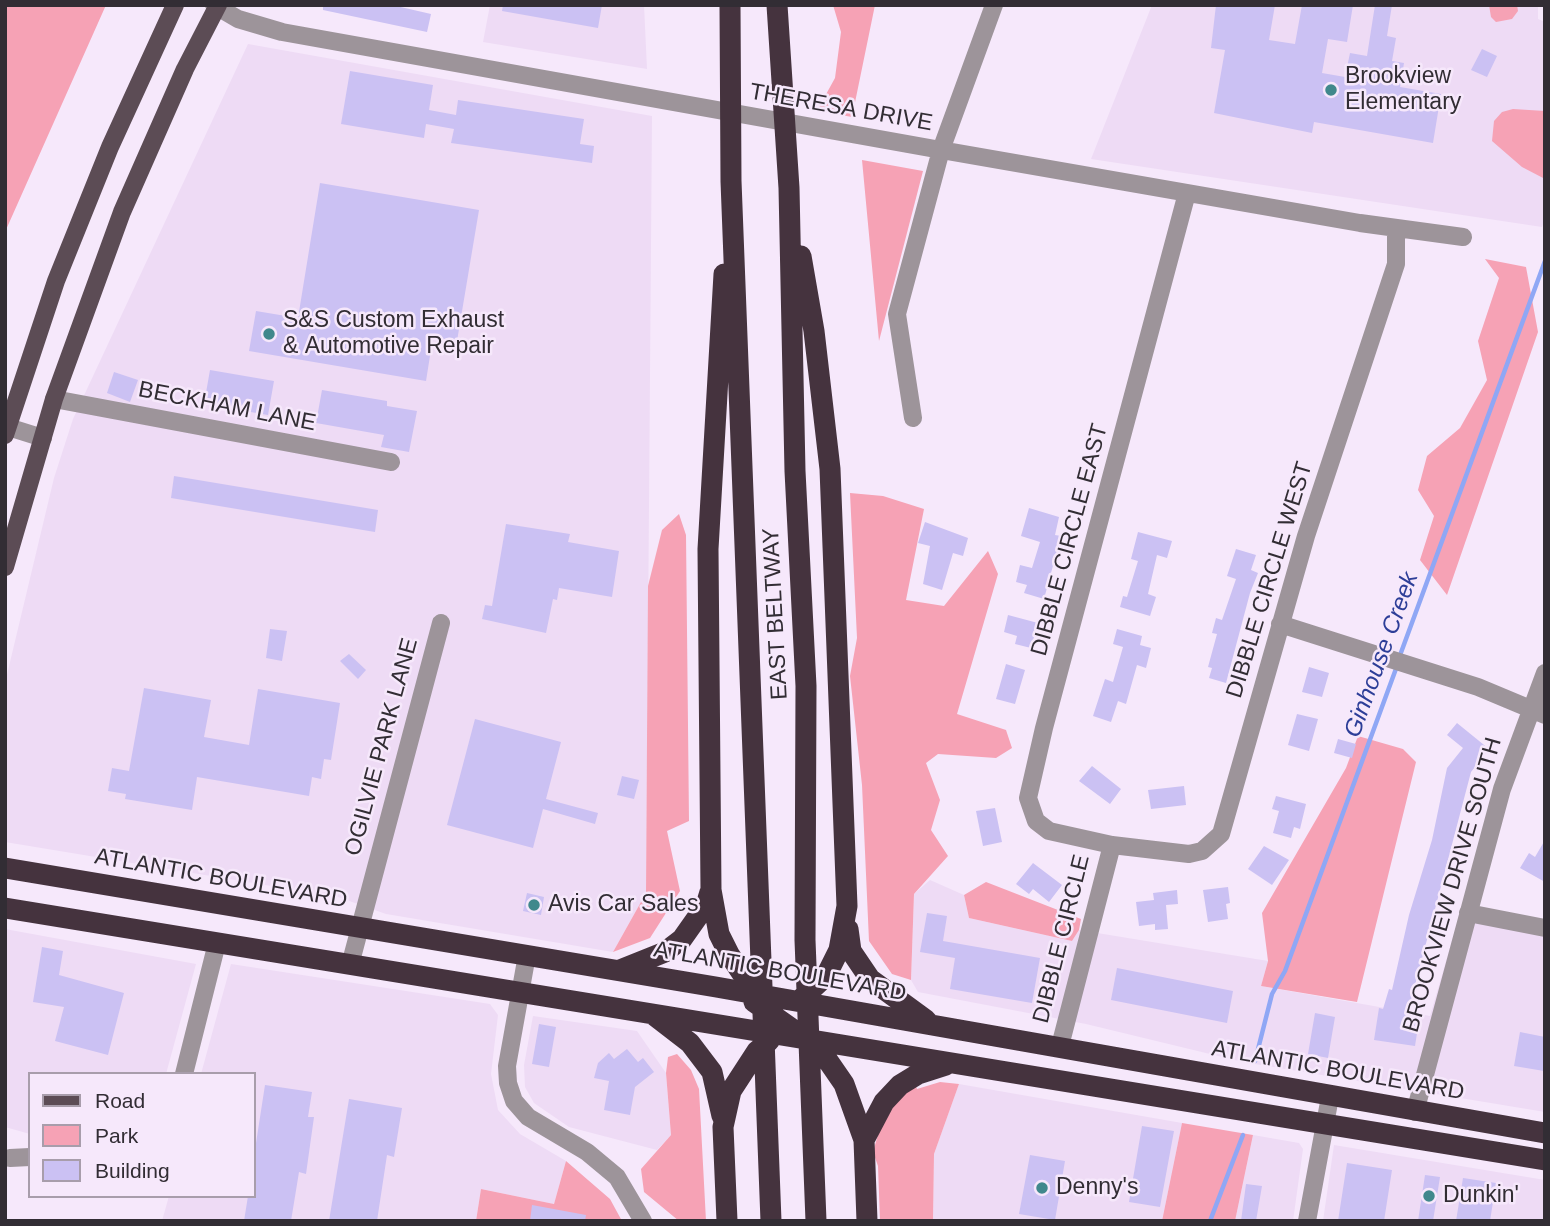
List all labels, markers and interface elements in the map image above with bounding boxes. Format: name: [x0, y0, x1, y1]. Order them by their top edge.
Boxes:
place label: Brookview Elementary: [1345, 63, 1461, 117]
street label: THERESA DRIVE: [747, 78, 935, 138]
marker: Brookview Elementary: [1323, 82, 1339, 98]
place label: S&S Custom Exhaust & Automotive Repair: [283, 307, 504, 361]
marker: S&S Custom Exhaust & Automotive Repair: [261, 326, 277, 342]
street label: BECKHAM LANE: [136, 376, 318, 438]
street label: DIBBLE CIRCLE EAST: [1026, 421, 1114, 659]
street label: DIBBLE CIRCLE WEST: [1221, 459, 1319, 701]
street label: EAST BELTWAY: [758, 527, 794, 701]
water label: Ginhouse Creek: [1339, 569, 1425, 741]
street label: OGILVIE PARK LANE: [340, 635, 424, 859]
street label: BROOKVIEW DRIVE SOUTH: [1398, 734, 1508, 1036]
street label: ATLANTIC BOULEVARD: [93, 843, 349, 915]
street label: DIBBLE CIRCLE: [1028, 852, 1096, 1026]
place label: Avis Car Sales: [548, 891, 698, 919]
marker: Avis Car Sales: [526, 897, 542, 913]
street label: ATLANTIC BOULEVARD: [652, 936, 908, 1008]
street label: ATLANTIC BOULEVARD: [1210, 1035, 1466, 1107]
legend: [28, 1072, 256, 1198]
text: Road: [95, 1089, 145, 1112]
text: Park: [95, 1124, 138, 1147]
text: Building: [95, 1159, 170, 1182]
place label: Denny's: [1056, 1174, 1138, 1202]
marker: Denny's: [1034, 1180, 1050, 1196]
place label: Dunkin': [1443, 1182, 1519, 1210]
marker: Dunkin': [1421, 1188, 1437, 1204]

